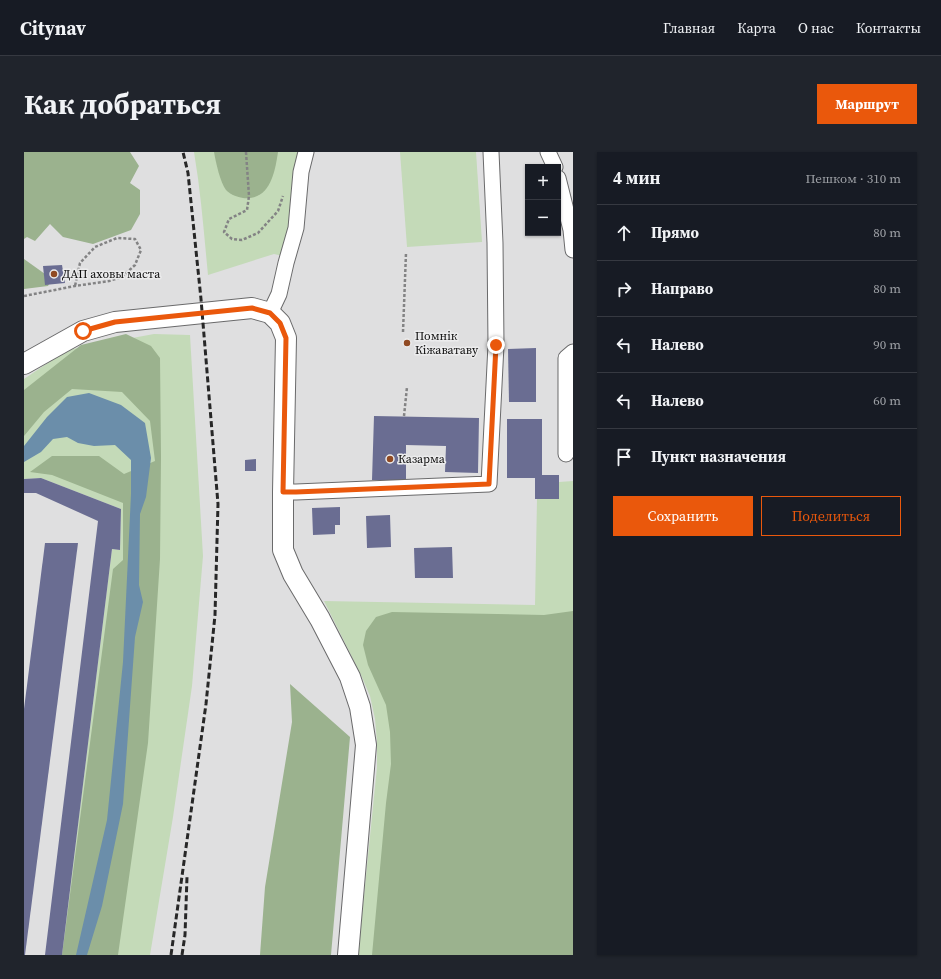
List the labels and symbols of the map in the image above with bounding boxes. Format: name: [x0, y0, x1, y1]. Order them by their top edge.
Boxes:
place label: ДАП аховы маста: [62, 266, 161, 282]
marker: ДАП аховы маста: [49, 269, 59, 279]
route start: [74, 322, 92, 340]
place label: Помнік Кіжаватаву: [415, 328, 479, 358]
route end: [487, 336, 505, 354]
marker: Помнік Кіжаватаву: [402, 338, 412, 348]
place label: Казарма: [398, 451, 446, 467]
marker: Казарма: [385, 454, 395, 464]

